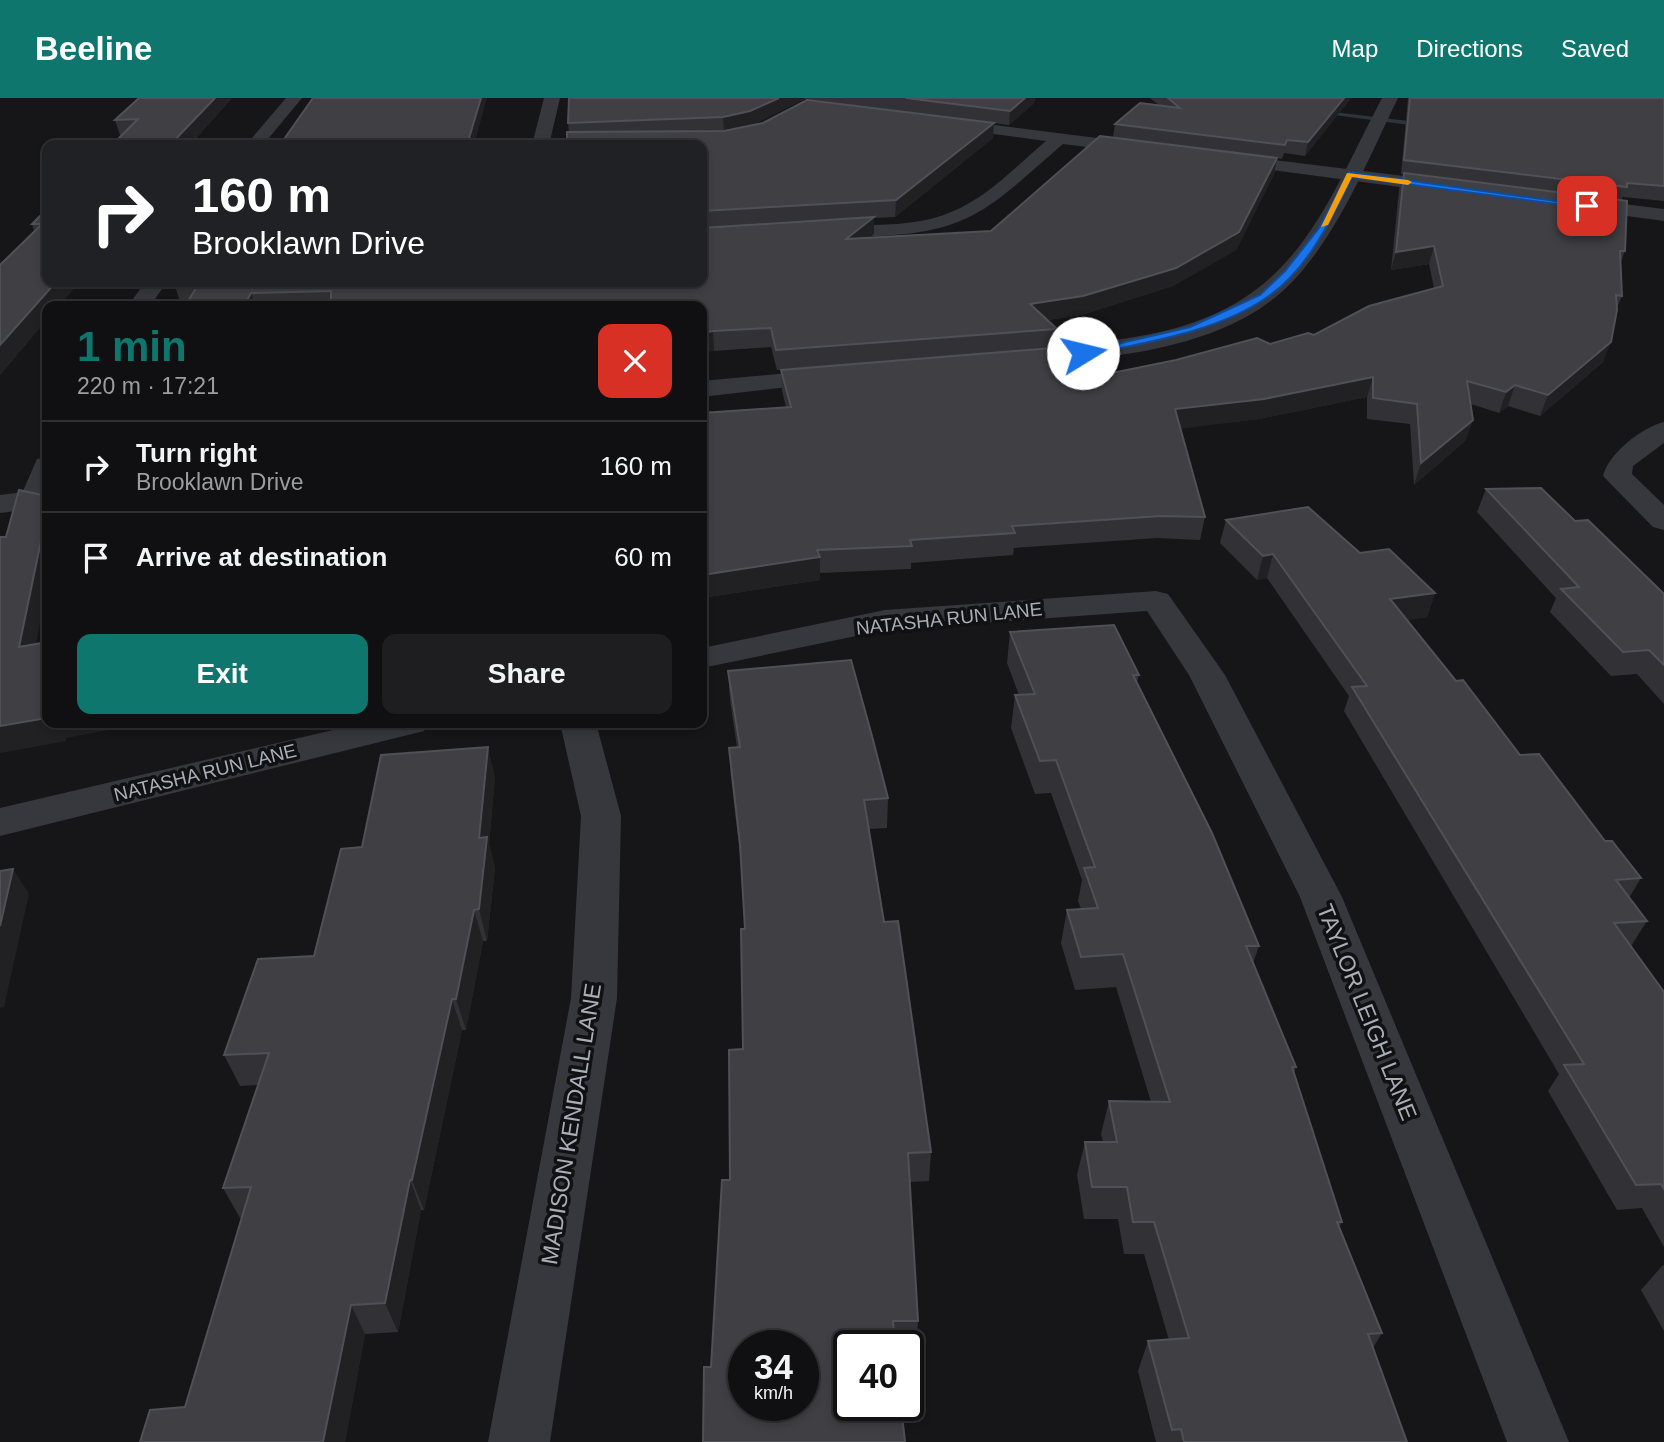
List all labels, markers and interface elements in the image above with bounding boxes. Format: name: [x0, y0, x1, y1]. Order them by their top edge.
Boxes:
text: Beeline: [35, 30, 152, 67]
text: Map: [1332, 35, 1378, 62]
text: Directions: [1416, 35, 1523, 62]
text: Saved: [1561, 35, 1629, 62]
icon: right: [77, 168, 168, 259]
text: 160 m: [192, 168, 331, 222]
pin: [1557, 176, 1617, 236]
icon: arrive: [1568, 187, 1606, 225]
text: Brooklawn Drive: [192, 225, 425, 261]
position arrow: [1046, 316, 1120, 390]
text: 1 min: [77, 323, 187, 370]
button: close: [598, 324, 672, 398]
text: 220 m · 17:21: [77, 373, 219, 399]
text: Turn right: [136, 438, 257, 468]
icon: right: [77, 448, 115, 486]
text: 160 m: [600, 451, 672, 481]
text: Brooklawn Drive: [136, 469, 303, 495]
icon: arrive: [77, 539, 115, 577]
text: Arrive at destination: [136, 542, 387, 572]
text: 60 m: [614, 542, 672, 572]
street label: NATASHA RUN LANE: [855, 598, 1043, 639]
button: Exit: [77, 634, 368, 714]
button: Share: [382, 634, 672, 714]
street label: NATASHA RUN LANE: [112, 740, 298, 805]
street label: TAYLOR LEIGH LANE: [1312, 900, 1422, 1124]
street label: MADISON KENDALL LANE: [536, 982, 606, 1266]
speed limit sign: 40: [833, 1330, 924, 1421]
text: 34: [754, 1347, 793, 1386]
text: km/h: [754, 1383, 793, 1403]

